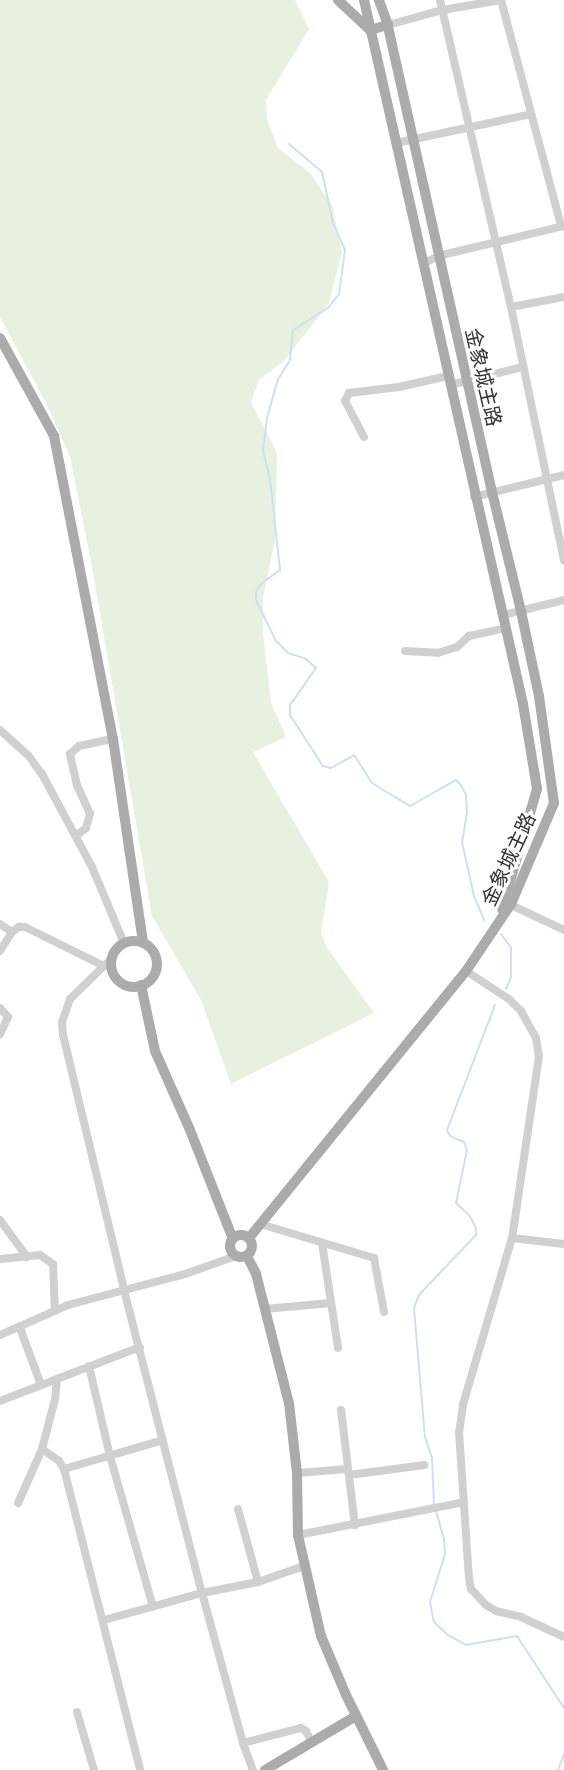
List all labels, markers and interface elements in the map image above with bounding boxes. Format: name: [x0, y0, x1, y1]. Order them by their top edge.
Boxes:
street label: 金象城主路: [461, 326, 507, 428]
street label: 金象城主路: [476, 809, 540, 909]

